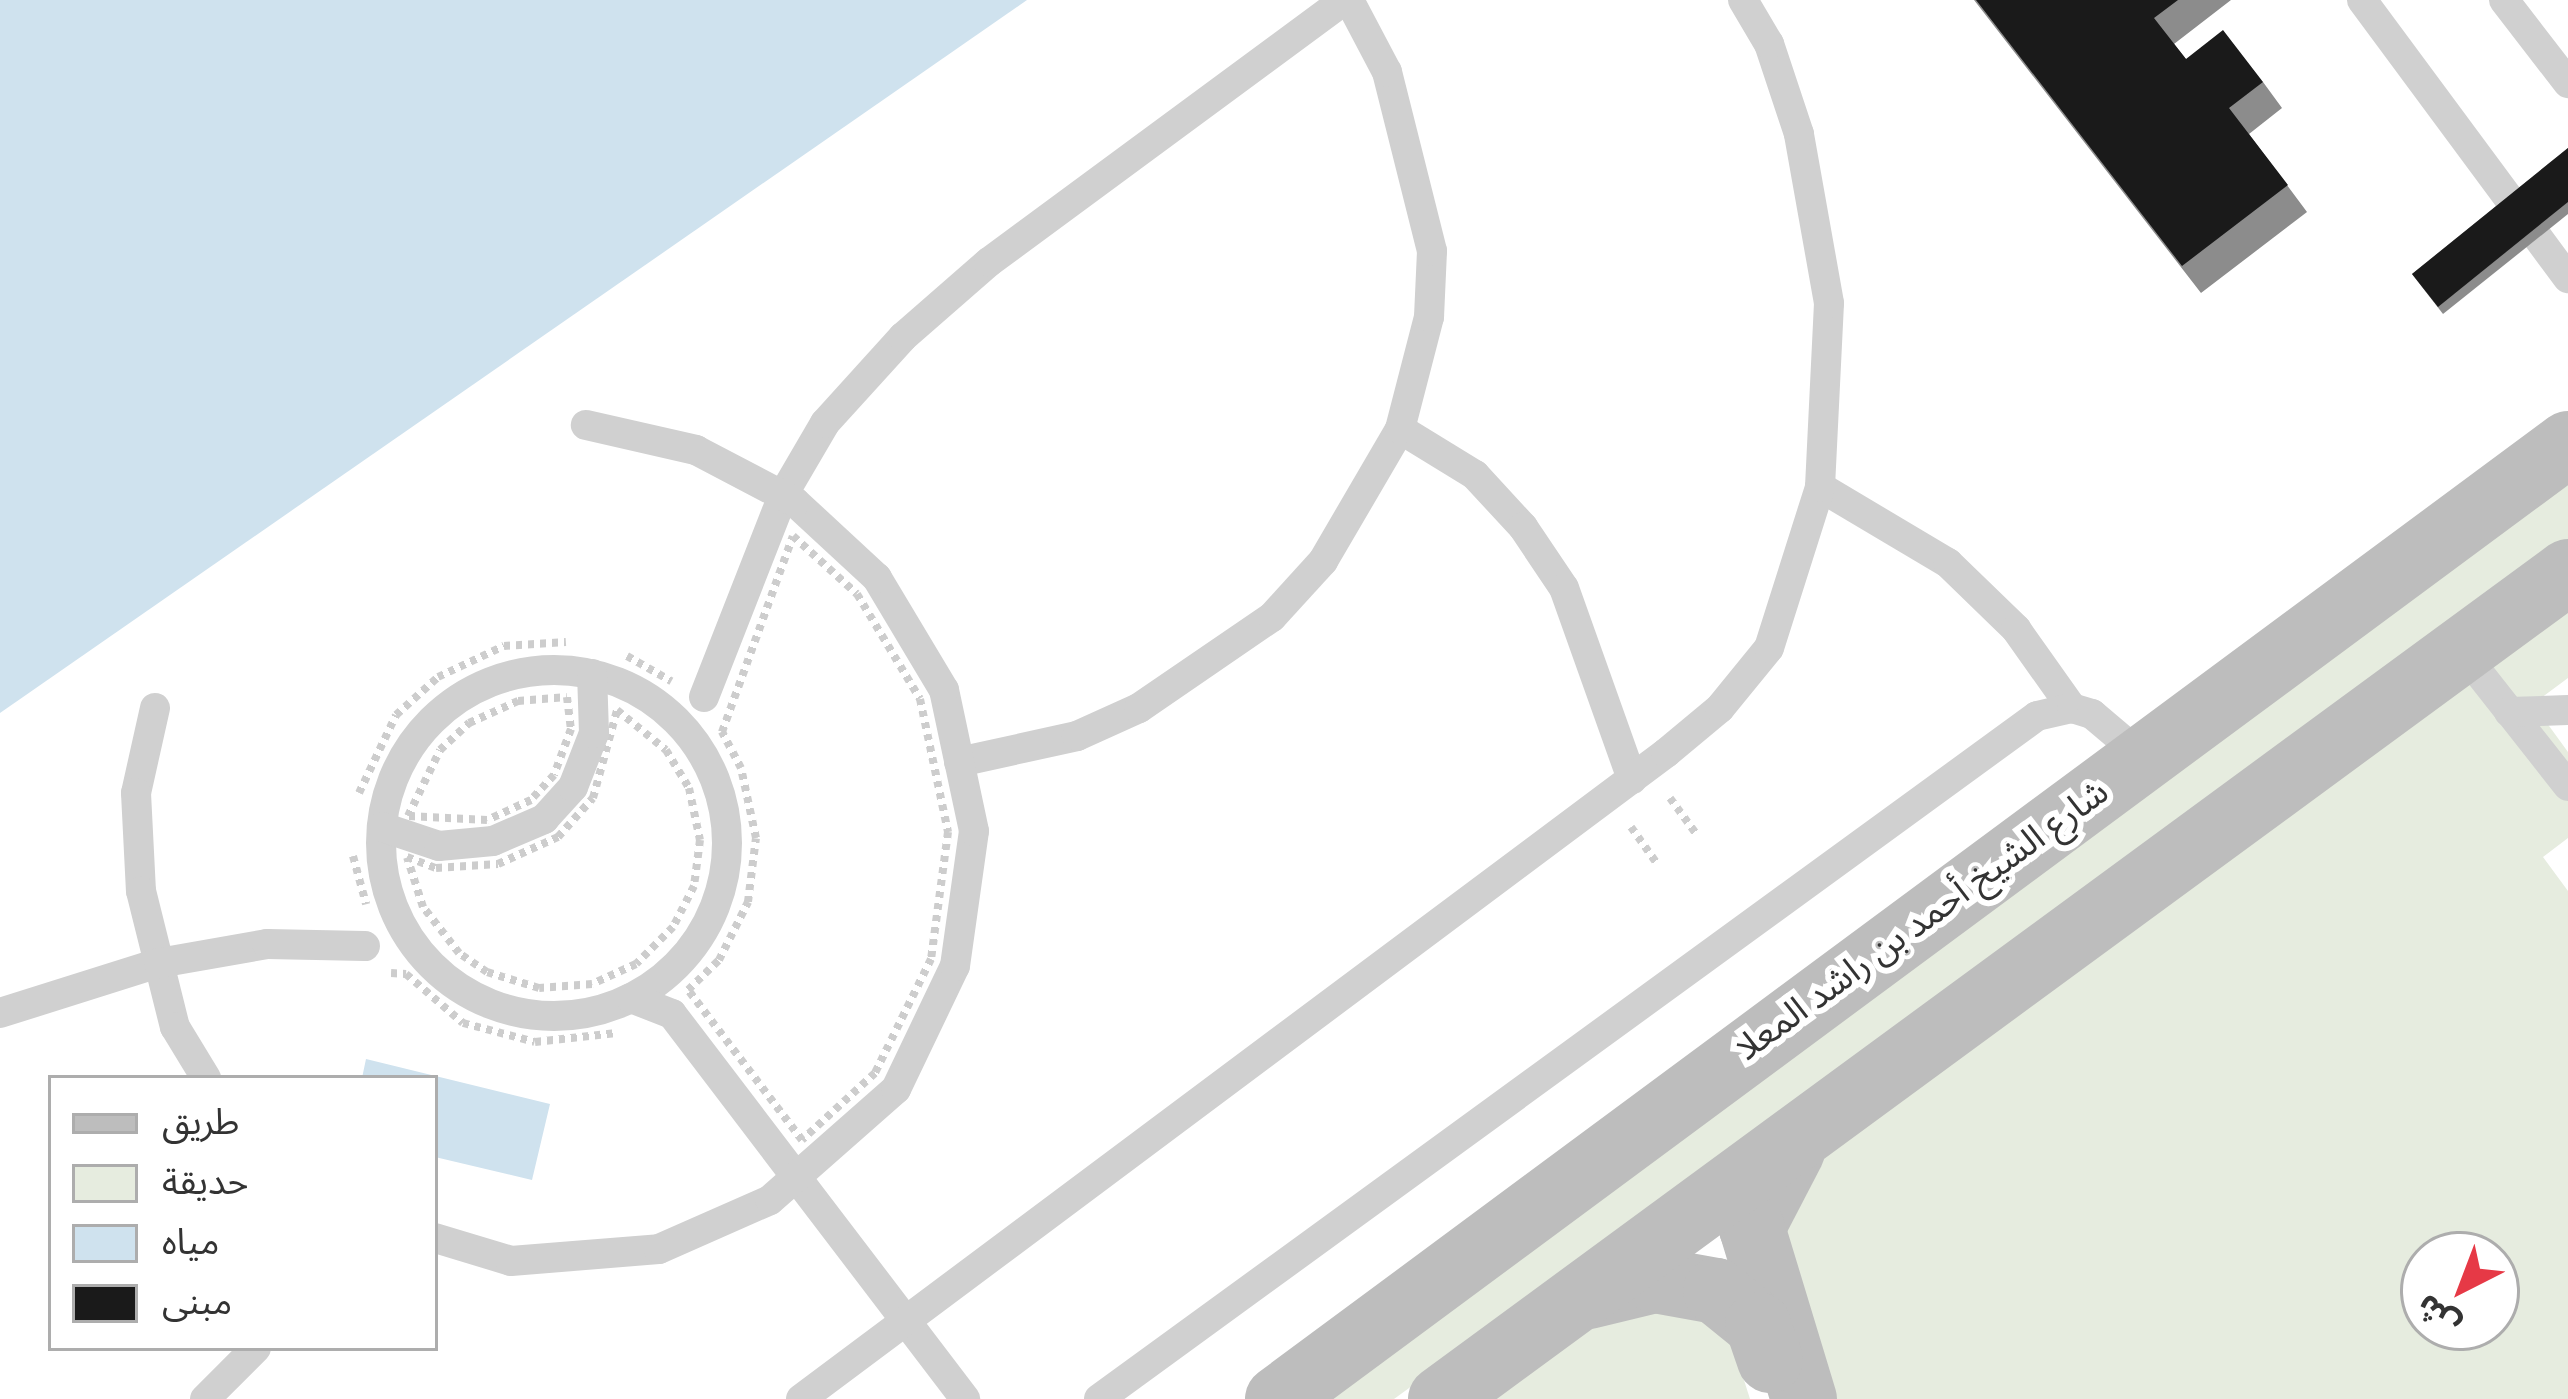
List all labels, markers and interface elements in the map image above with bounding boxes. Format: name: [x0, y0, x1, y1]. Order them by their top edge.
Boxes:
street label: شارع الشيخ أحمد بن راشد المعلا: [1727, 770, 2117, 1070]
legend: [48, 1075, 438, 1351]
text: طريق: [162, 1100, 239, 1144]
text: حديقة: [162, 1160, 248, 1204]
text: مياه: [162, 1220, 219, 1264]
north arrow: [2400, 1231, 2520, 1351]
text: مبنى: [162, 1280, 232, 1324]
text: ش: [2408, 1286, 2468, 1346]

